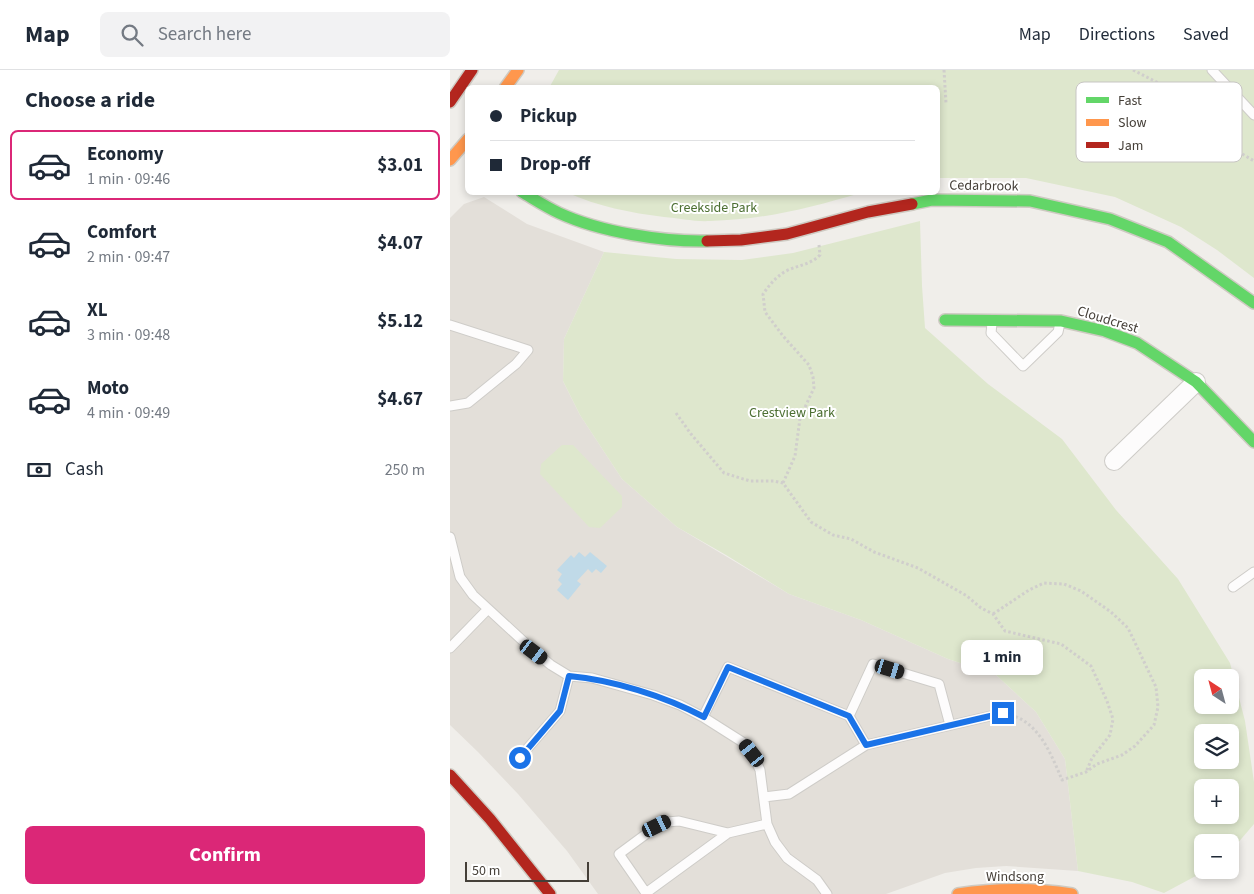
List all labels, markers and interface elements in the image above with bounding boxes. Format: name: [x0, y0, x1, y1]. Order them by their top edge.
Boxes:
search box: [100, 12, 450, 57]
text: Map: [25, 17, 70, 52]
icon: search: [118, 21, 146, 49]
text: Search here: [158, 21, 251, 48]
text: Map: [1019, 22, 1051, 47]
text: Directions: [1079, 22, 1155, 47]
text: Saved: [1183, 22, 1229, 47]
legend: [1076, 82, 1242, 162]
text: Choose a ride: [25, 84, 155, 116]
text: Fast: [1118, 91, 1142, 111]
text: Pickup: [520, 103, 577, 130]
text: Slow: [1118, 113, 1147, 133]
text: Jam: [1118, 136, 1143, 156]
text: Economy: [87, 141, 164, 168]
icon: car: [27, 143, 72, 188]
text: Drop-off: [520, 151, 590, 178]
text: $3.01: [377, 152, 423, 179]
text: 1 min · 09:46: [87, 168, 170, 190]
street label: Cedarbrook: [949, 175, 1019, 197]
park label: Creekside Park: [671, 198, 757, 218]
text: Comfort: [87, 219, 157, 246]
icon: car: [27, 221, 72, 266]
text: $4.07: [377, 230, 423, 257]
text: 2 min · 09:47: [87, 246, 170, 268]
text: XL: [87, 297, 108, 324]
icon: car: [27, 299, 72, 344]
street label: Cloudcrest: [1075, 301, 1141, 339]
text: $5.12: [377, 308, 423, 335]
text: 3 min · 09:48: [87, 324, 170, 346]
text: Moto: [87, 375, 129, 402]
icon: car: [27, 377, 72, 422]
text: $4.67: [377, 386, 423, 413]
text: 4 min · 09:49: [87, 402, 170, 424]
park label: Crestview Park: [749, 403, 835, 423]
icon: cash: [25, 456, 53, 484]
text: Cash: [65, 456, 104, 483]
text: 250 m: [385, 459, 425, 481]
car: [517, 637, 550, 667]
callout: 1 min: [962, 640, 1044, 676]
text: 1 min: [983, 646, 1021, 668]
car: [873, 657, 906, 681]
north arrow: [1194, 669, 1239, 714]
map controls: [1194, 669, 1239, 879]
route end: [992, 702, 1014, 724]
button: layers: [1194, 724, 1239, 769]
car: [736, 737, 767, 769]
route start: [509, 747, 531, 769]
button: +: [1194, 779, 1239, 824]
car: [640, 813, 673, 839]
button: Confirm: [25, 826, 425, 884]
button: −: [1194, 834, 1239, 879]
scale bar: [465, 859, 589, 882]
text: 50 m: [472, 861, 500, 881]
street label: Windsong: [986, 867, 1044, 887]

